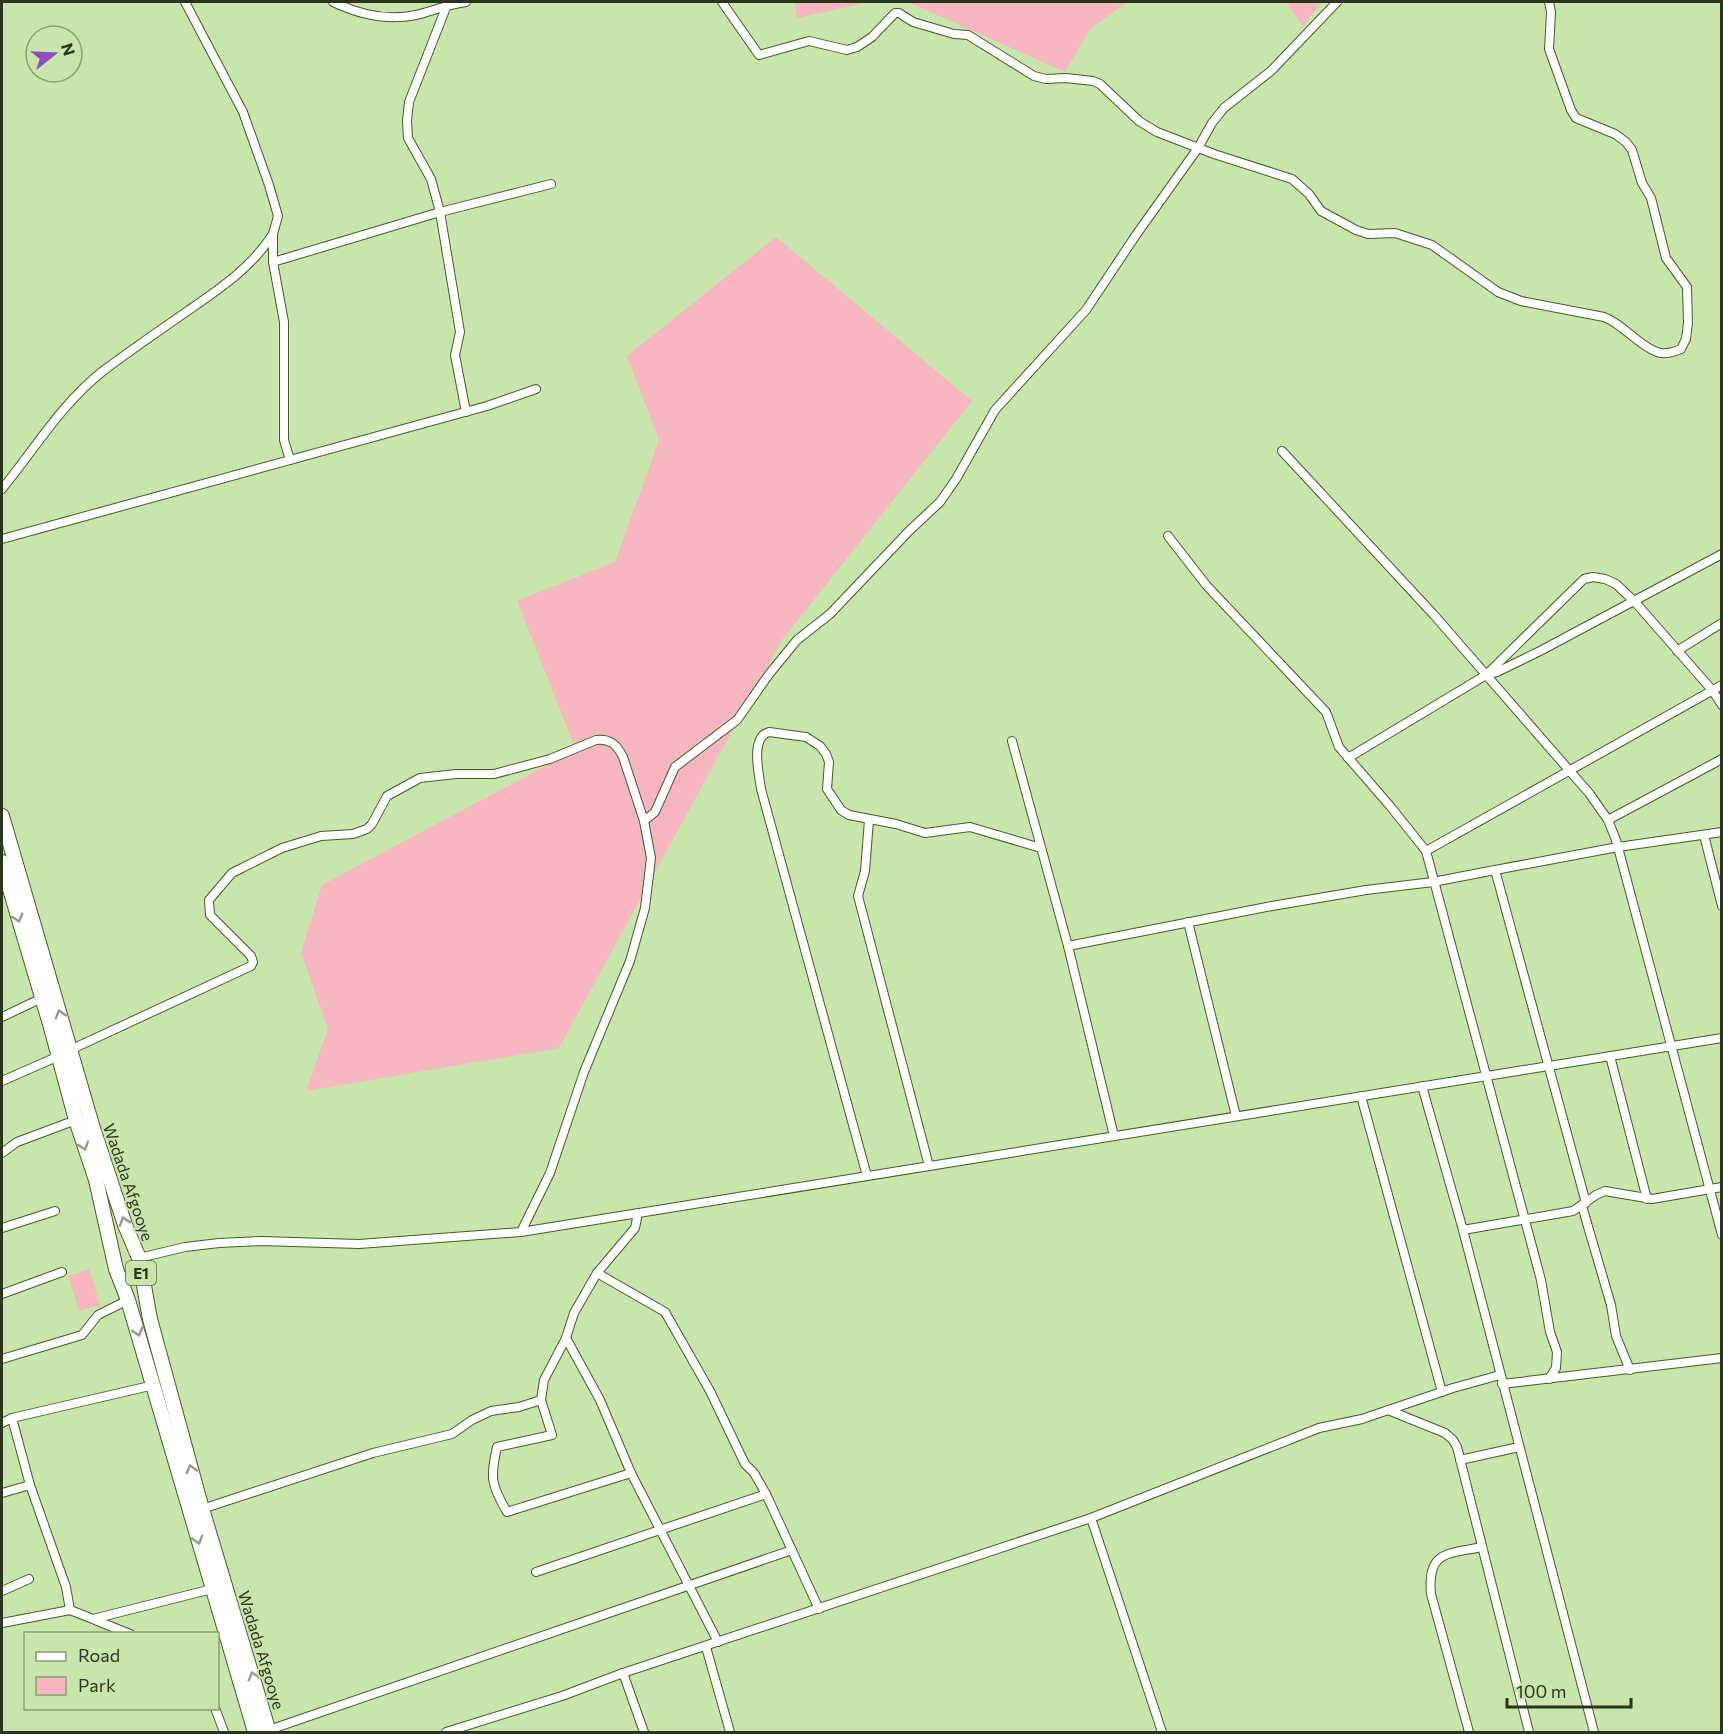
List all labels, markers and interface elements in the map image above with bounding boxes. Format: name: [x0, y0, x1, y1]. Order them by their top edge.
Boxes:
north arrow: [24, 24, 84, 84]
text: N: [58, 41, 80, 58]
one-way arrow: [11, 912, 23, 923]
one-way arrow: [55, 1010, 67, 1020]
street label: Wadada Afgooye: [100, 1121, 158, 1243]
one-way arrow: [77, 1140, 89, 1150]
one-way arrow: [118, 1216, 131, 1227]
road number: E1: [126, 1261, 156, 1285]
one-way arrow: [131, 1326, 143, 1337]
one-way arrow: [186, 1465, 198, 1475]
one-way arrow: [191, 1535, 204, 1545]
street label: Wadada Afgooye: [235, 1588, 289, 1712]
legend: [24, 1632, 219, 1710]
text: Road: [78, 1644, 120, 1666]
one-way arrow: [248, 1671, 260, 1682]
scale bar: [1507, 1671, 1632, 1709]
text: Park: [78, 1674, 116, 1696]
text: 100 m: [1516, 1680, 1566, 1702]

